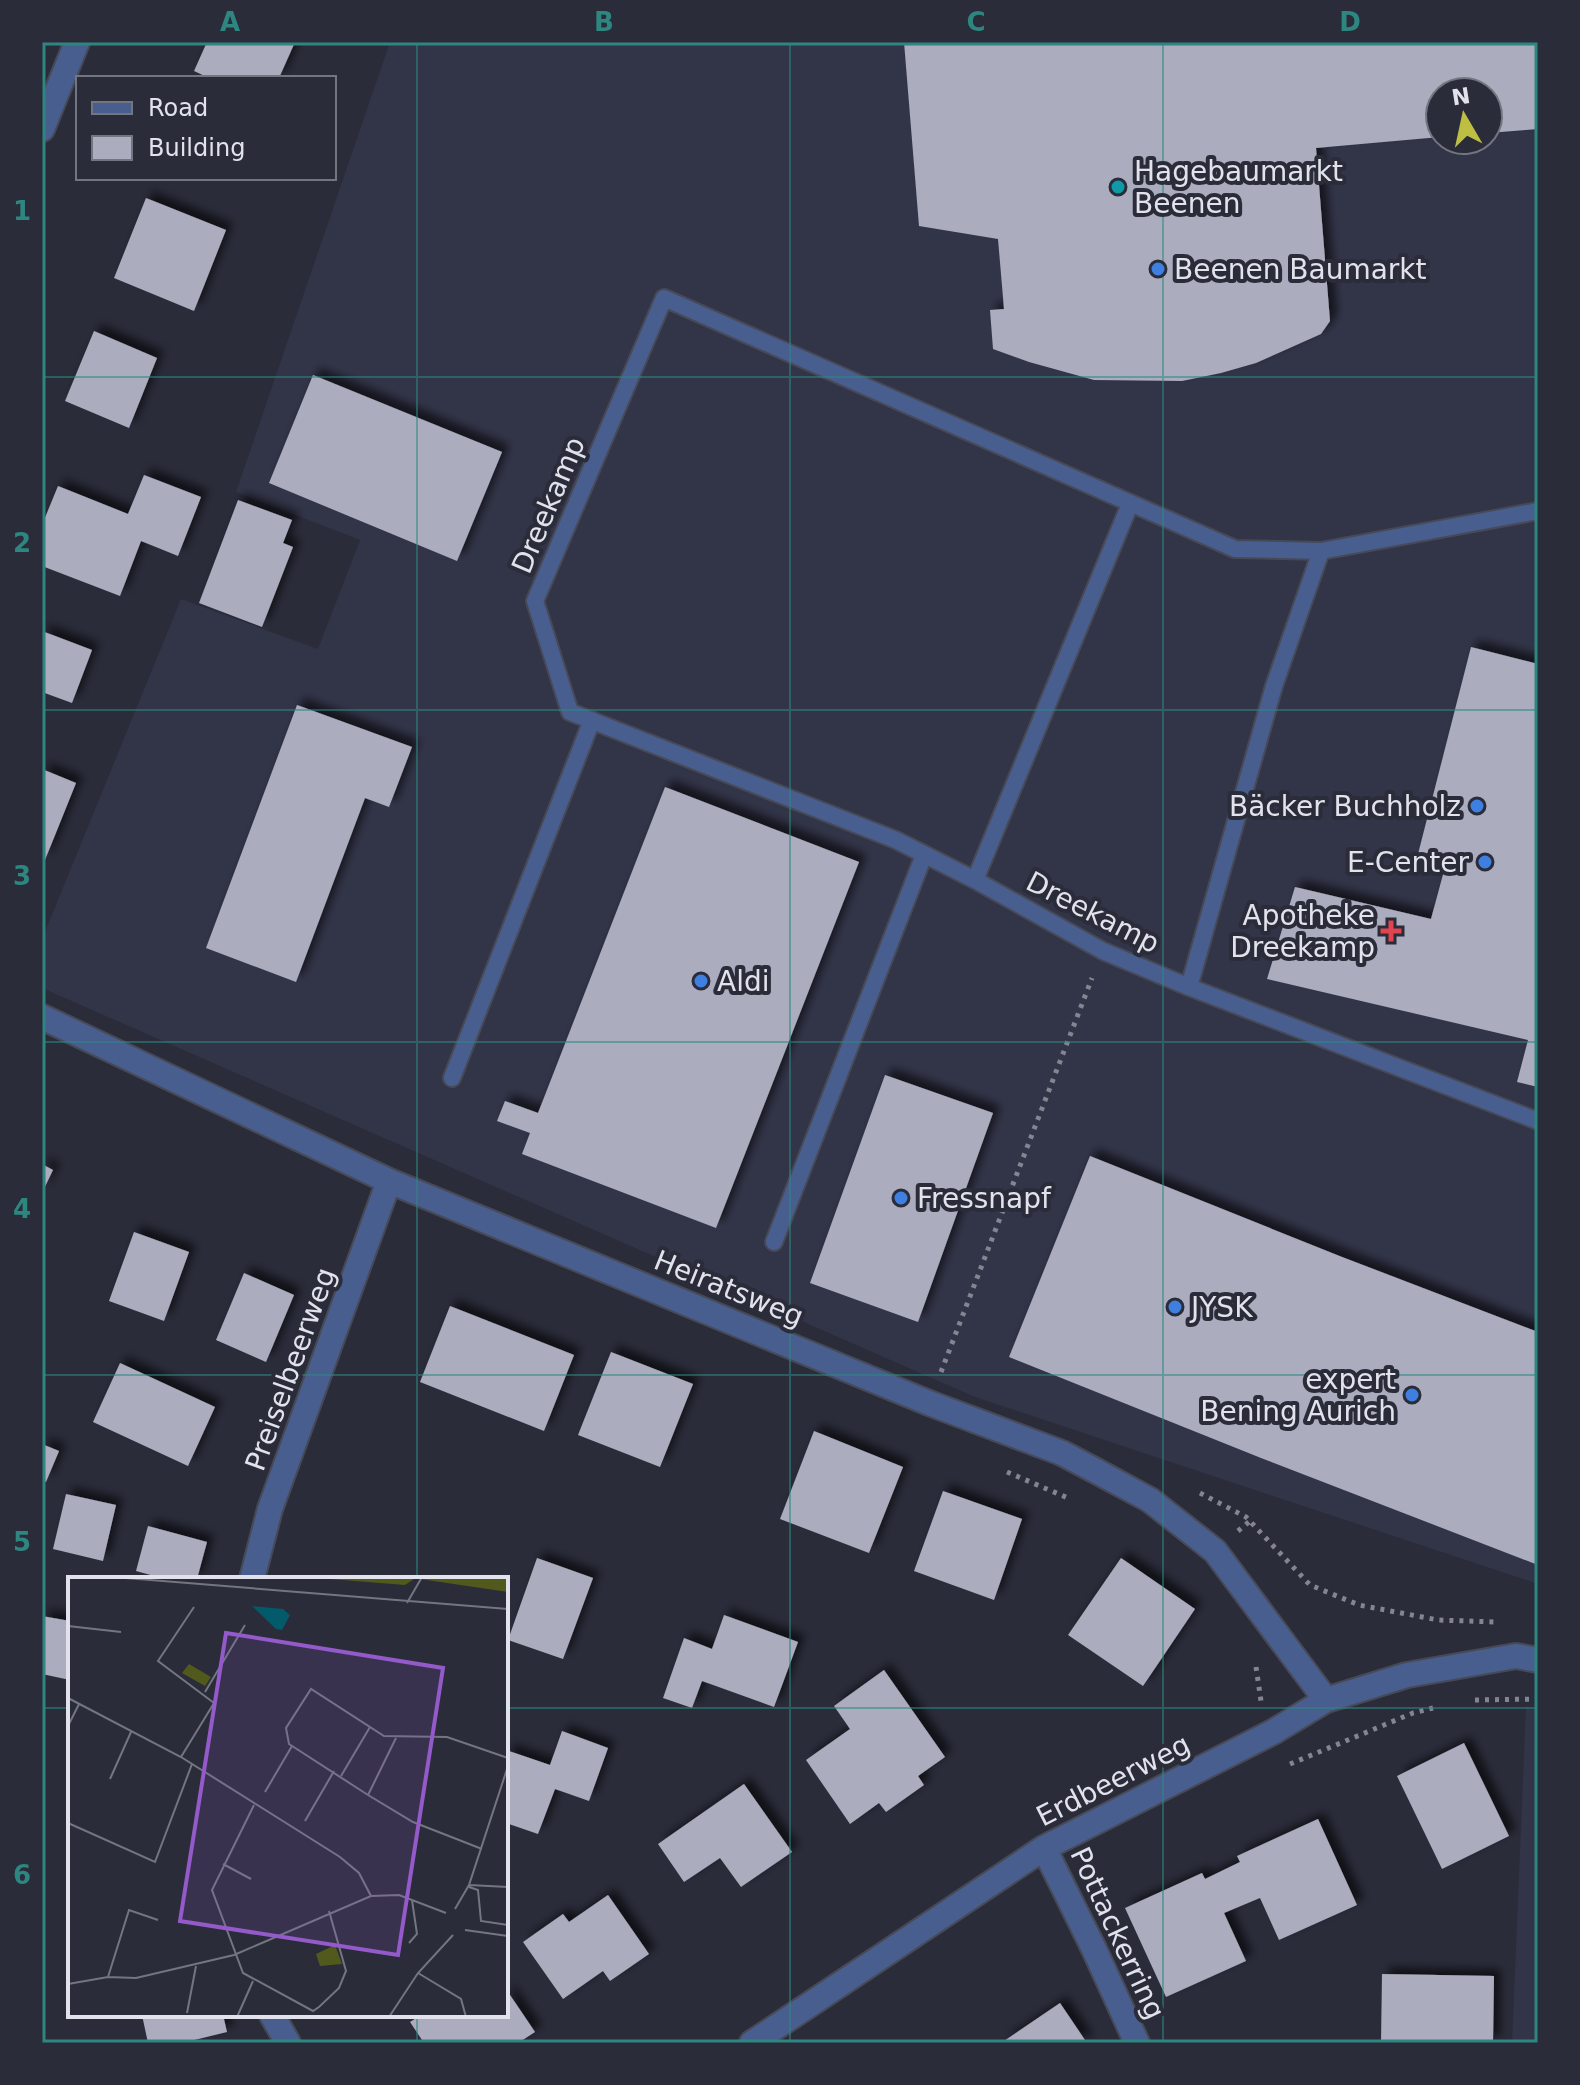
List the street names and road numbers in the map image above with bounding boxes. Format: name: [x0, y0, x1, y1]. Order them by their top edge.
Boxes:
street label: Dreekamp: [505, 432, 592, 578]
street label: Dreekamp: [1021, 865, 1165, 960]
street label: Heiratsweg: [649, 1244, 808, 1333]
street label: Preiselbeerweg: [238, 1263, 342, 1475]
street label: Erdbeerweg: [1031, 1728, 1196, 1833]
street label: Pottackerring: [1063, 1842, 1172, 2024]

